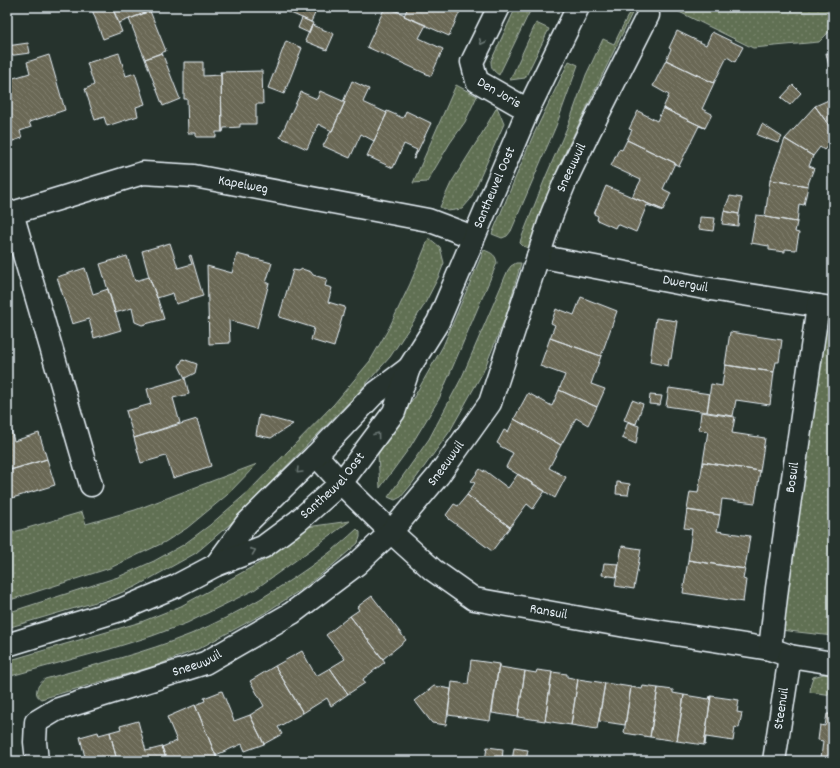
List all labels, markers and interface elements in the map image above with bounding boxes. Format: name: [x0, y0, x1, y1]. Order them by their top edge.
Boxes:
one-way arrow: [479, 38, 487, 46]
street label: Den Joris: [473, 73, 525, 114]
street label: Sneeuwuil: [552, 139, 592, 195]
street label: Santheuvel Oost: [469, 144, 521, 232]
street label: Kapelweg: [216, 171, 270, 200]
street label: Dwerguil: [661, 270, 710, 299]
one-way arrow: [372, 432, 379, 439]
street label: Sneeuwuil: [423, 436, 470, 491]
street label: Santheuvel Oost: [296, 448, 370, 524]
street label: Bosuil: [781, 460, 805, 494]
one-way arrow: [296, 466, 304, 474]
one-way arrow: [249, 548, 256, 556]
street label: Ransuil: [528, 599, 569, 626]
street label: Sneeuwuil: [170, 645, 226, 683]
street label: Steenuil: [769, 686, 795, 731]

